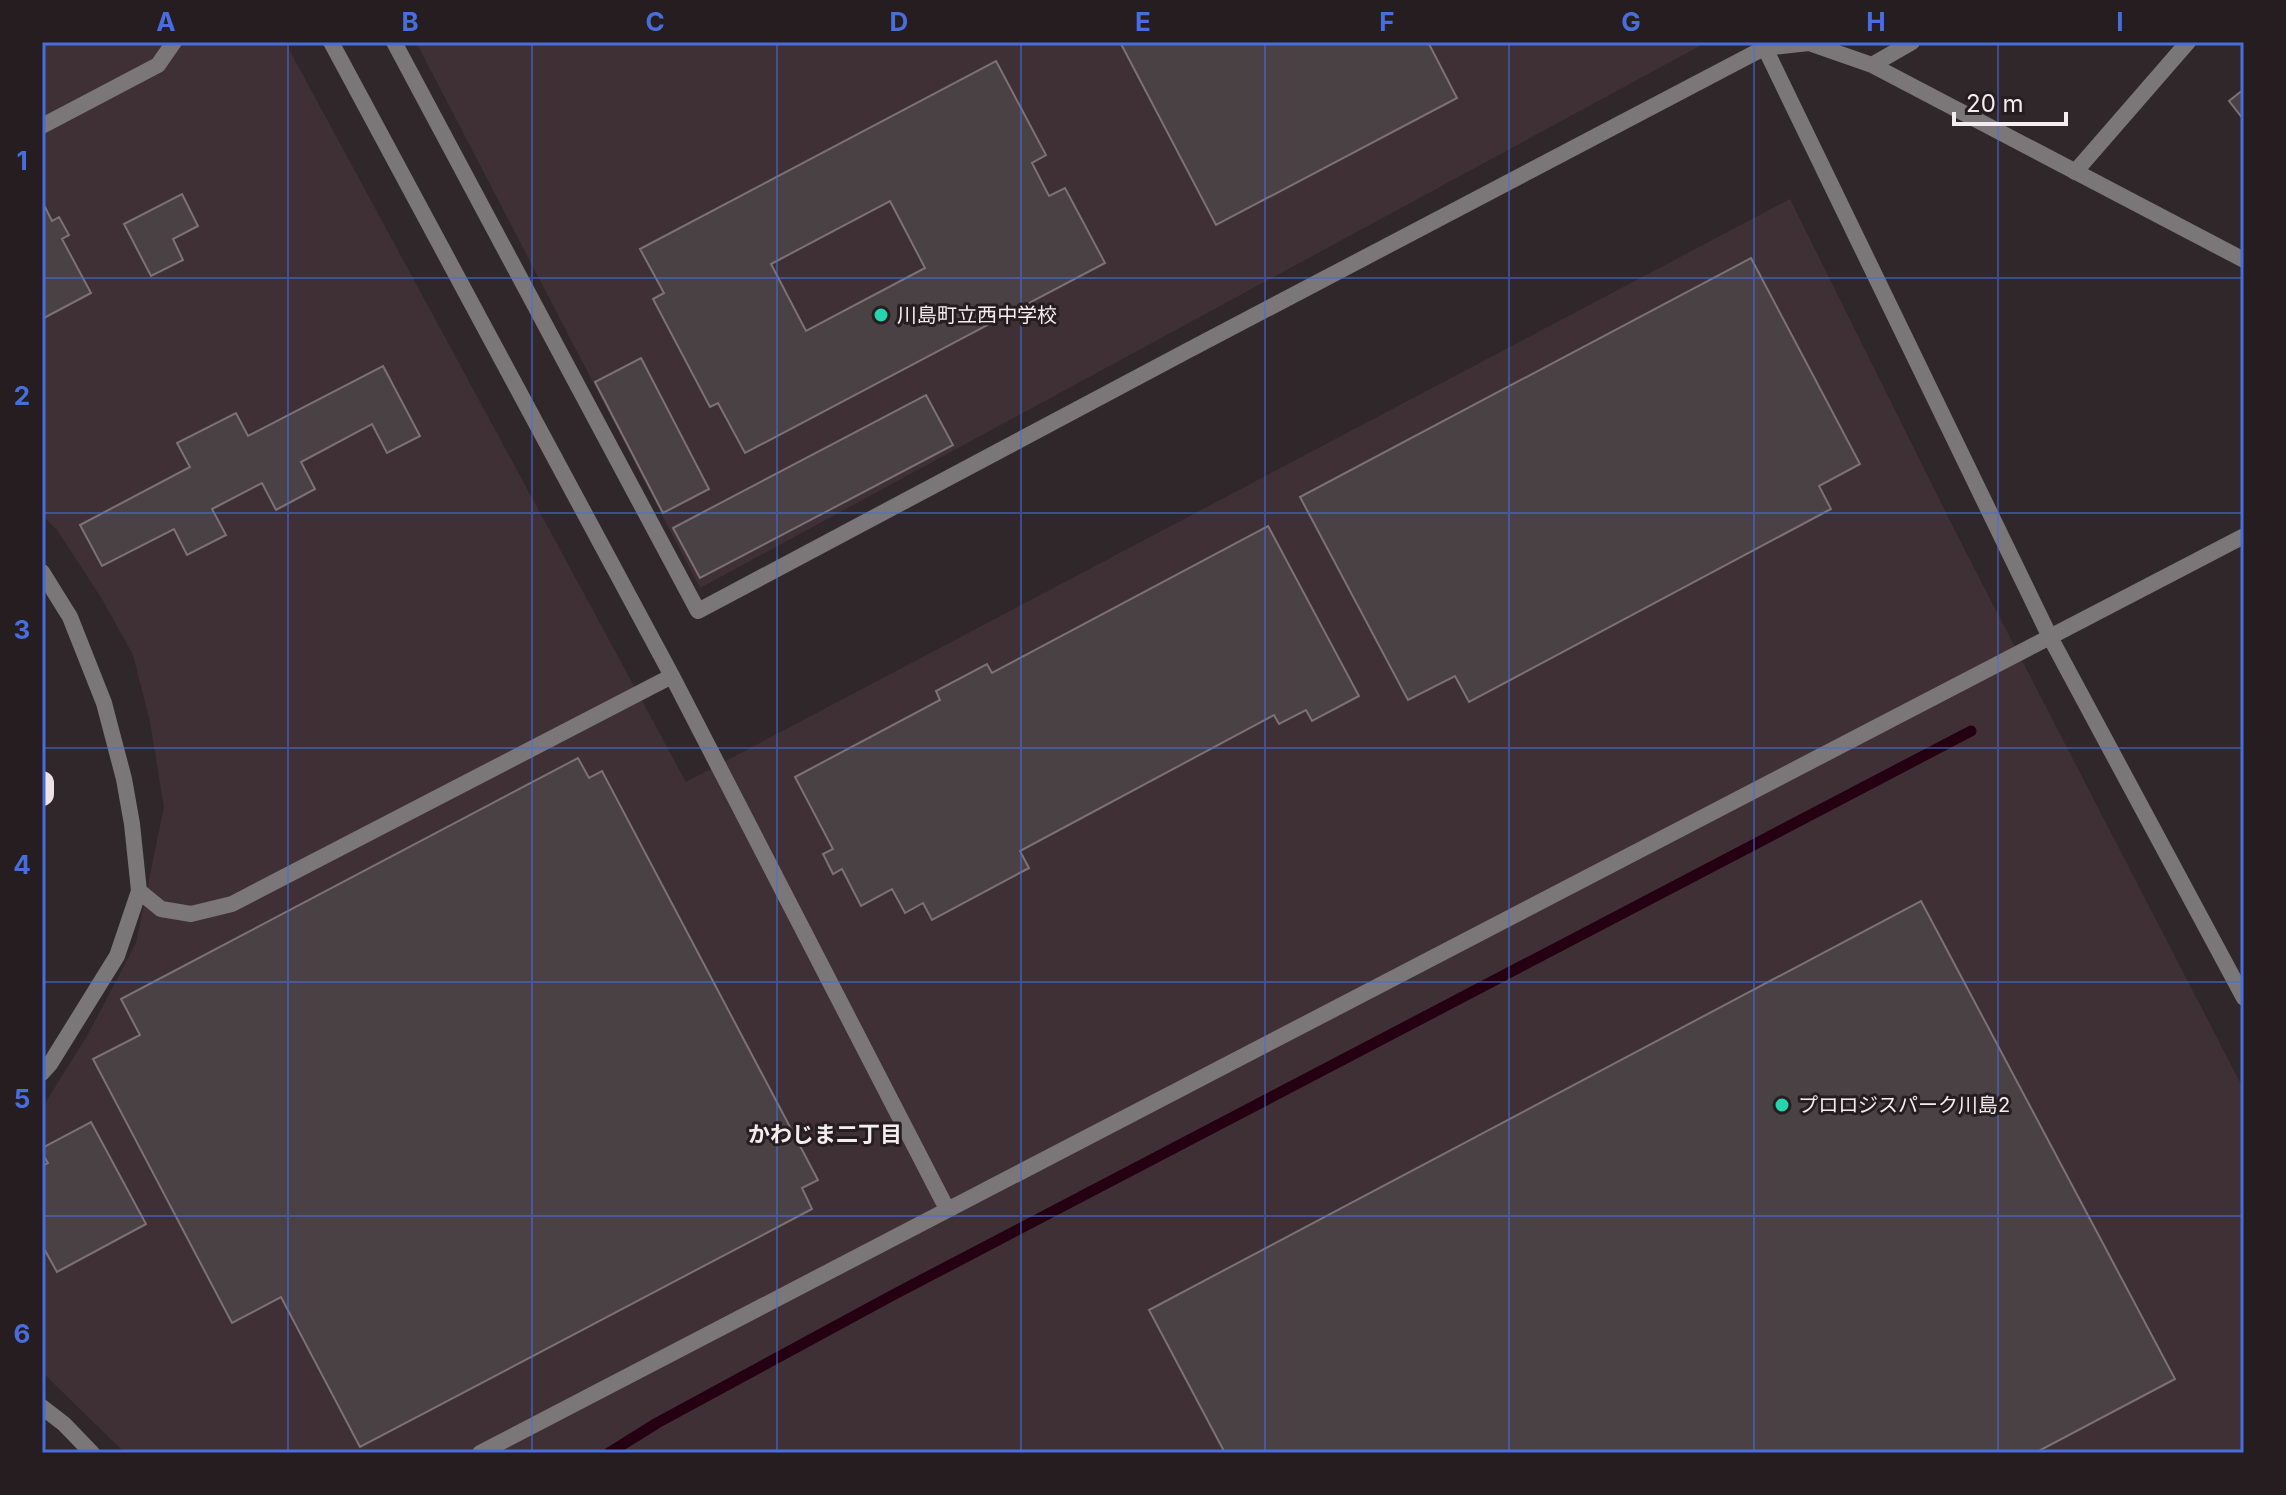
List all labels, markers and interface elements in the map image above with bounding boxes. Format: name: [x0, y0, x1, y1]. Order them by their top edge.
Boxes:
text: A: [156, 6, 176, 37]
text: B: [401, 6, 419, 37]
text: C: [645, 6, 665, 37]
text: D: [890, 6, 908, 37]
text: E: [1135, 6, 1151, 37]
text: F: [1379, 6, 1395, 37]
text: G: [1621, 6, 1641, 37]
text: H: [1866, 6, 1886, 37]
text: I: [2116, 6, 2124, 37]
scale bar: [1954, 76, 2066, 126]
text: 20 m: [1966, 89, 2024, 118]
text: 1: [16, 145, 28, 176]
place label: 川島町立西中学校: [897, 303, 1057, 327]
marker: 川島町立西中学校: [872, 306, 890, 324]
text: 2: [14, 380, 30, 411]
text: 3: [14, 614, 30, 645]
text: 4: [13, 849, 31, 880]
text: 5: [14, 1083, 30, 1114]
place label: プロロジスパーク川島2: [1798, 1093, 2010, 1117]
marker: プロロジスパーク川島2: [1773, 1096, 1791, 1114]
district label: かわじま二丁目: [748, 1121, 902, 1147]
text: 6: [14, 1318, 30, 1349]

